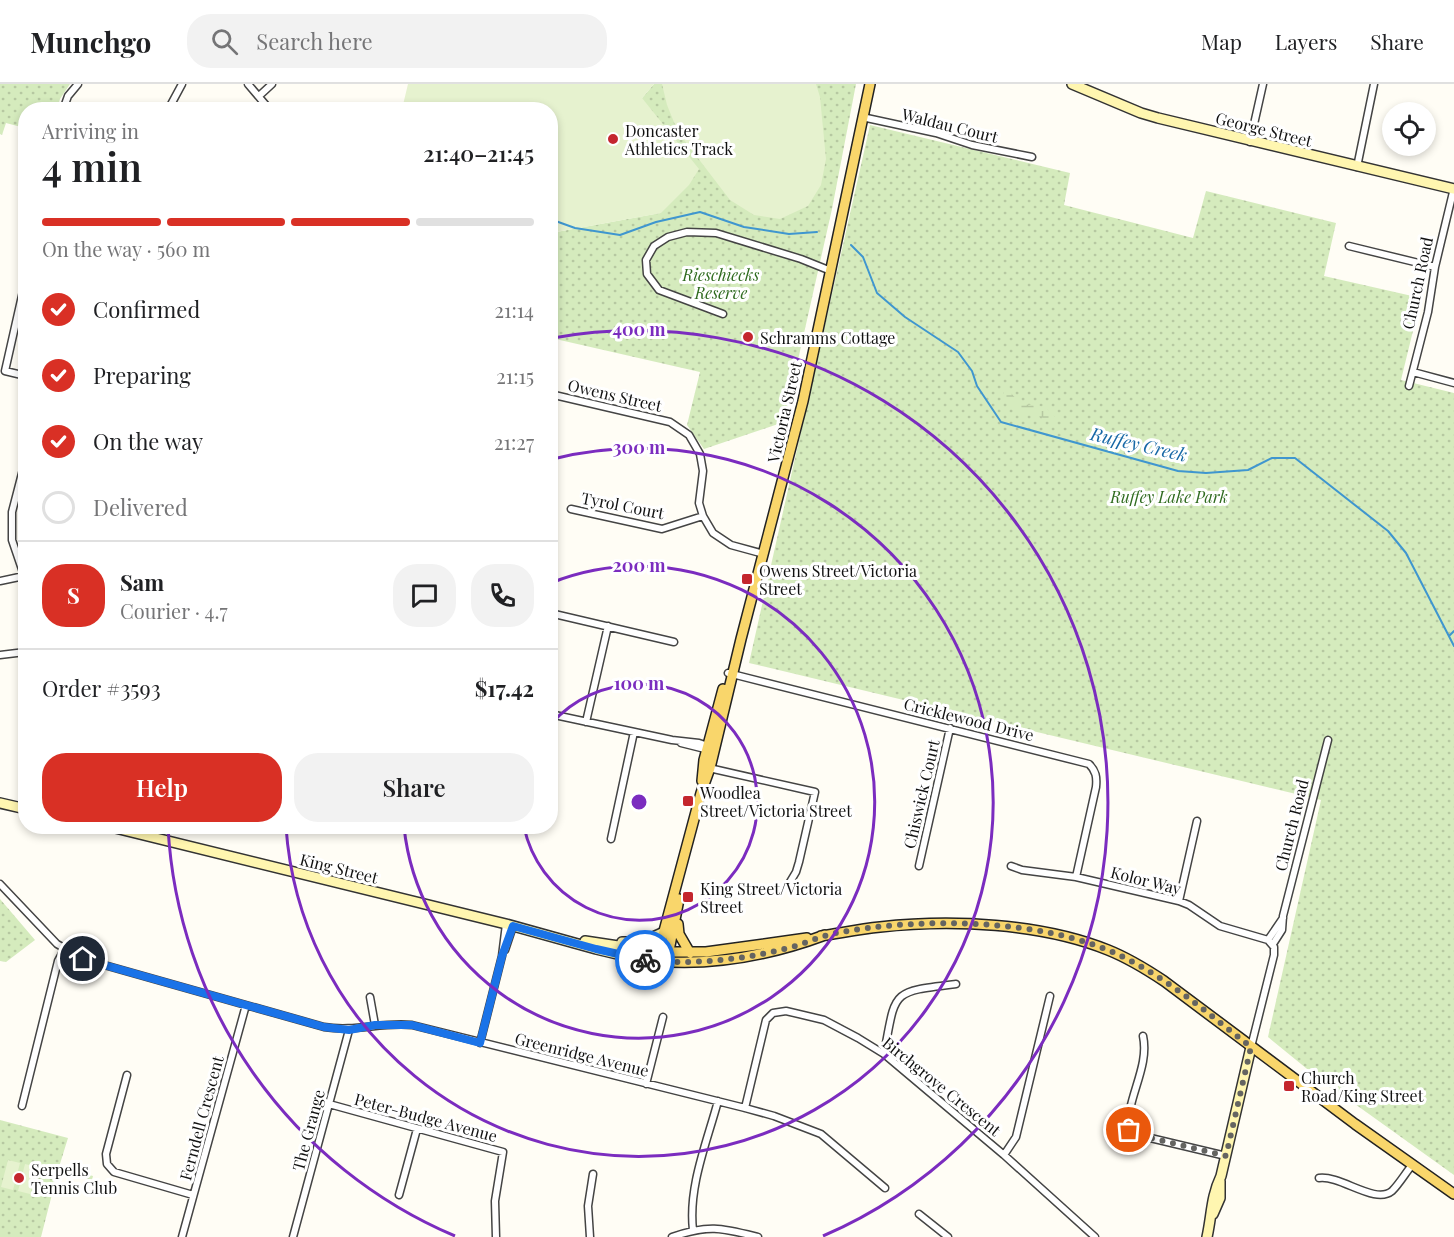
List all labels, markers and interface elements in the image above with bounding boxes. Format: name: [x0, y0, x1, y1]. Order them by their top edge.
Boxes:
search box: [187, 14, 607, 68]
text: Munchgo: [30, 23, 151, 60]
icon: search: [208, 25, 241, 58]
text: Search here: [256, 26, 373, 56]
text: Map: [1201, 27, 1242, 55]
text: Layers: [1275, 27, 1337, 55]
text: Share: [1370, 27, 1424, 55]
map controls: [1382, 102, 1436, 156]
button: locate: [1382, 102, 1436, 156]
street label: Waldau Court: [899, 103, 1001, 147]
street label: George Street: [1214, 107, 1315, 151]
text: Arriving in: [42, 117, 139, 144]
place label: Doncaster Athletics Track: [624, 120, 733, 159]
marker: Doncaster Athletics Track: [606, 132, 620, 146]
text: 21:40–21:45: [423, 138, 534, 168]
text: 4 min: [42, 140, 142, 192]
text: On the way · 560 m: [42, 235, 210, 262]
street label: Church Road: [1397, 235, 1437, 331]
park label: Rieschiecks Reserve: [682, 264, 759, 303]
icon: check: [42, 293, 75, 326]
text: Confirmed: [93, 294, 200, 324]
text: 21:14: [494, 296, 534, 323]
text: 400 m: [612, 317, 666, 341]
place label: Schramms Cottage: [760, 327, 895, 348]
marker: Schramms Cottage: [741, 330, 755, 344]
icon: check: [42, 359, 75, 392]
street label: Victoria Street: [762, 359, 806, 466]
text: Preparing: [93, 360, 191, 390]
text: 21:15: [496, 362, 534, 389]
street label: Owens Street: [566, 374, 664, 416]
water label: Ruffey Creek: [1088, 421, 1190, 467]
icon: check: [42, 425, 75, 458]
text: On the way: [93, 426, 203, 456]
text: 21:27: [494, 428, 534, 455]
text: 300 m: [613, 435, 666, 459]
park label: Ruffey Lake Park: [1109, 486, 1228, 507]
street label: Tyrol Court: [580, 487, 666, 523]
text: Delivered: [93, 492, 188, 522]
text: 200 m: [612, 553, 666, 577]
place label: Owens Street/Victoria Street: [759, 560, 917, 599]
button: chat: [393, 564, 456, 627]
button: phone: [471, 564, 534, 627]
text: Sam: [120, 567, 164, 597]
marker: Owens Street/Victoria Street: [740, 572, 754, 586]
text: S: [67, 580, 80, 610]
text: Courier · 4.7: [120, 597, 228, 624]
text: 100 m: [614, 671, 665, 695]
text: Order #3593: [42, 673, 161, 703]
text: $17.42: [475, 673, 534, 703]
street label: Cricklewood Drive: [902, 693, 1036, 745]
street label: Chiswick Court: [898, 737, 944, 851]
button: Help: [42, 753, 282, 822]
button: Share: [294, 753, 534, 822]
street label: Church Road: [1269, 777, 1313, 873]
place label: Woodlea Street/Victoria Street: [699, 782, 852, 821]
centre of rings: [629, 792, 649, 812]
marker: Woodlea Street/Victoria Street: [681, 794, 695, 808]
street label: King Street: [298, 848, 381, 888]
street label: Kolor Way: [1108, 861, 1184, 899]
place label: King Street/Victoria Street: [700, 878, 842, 917]
marker: King Street/Victoria Street: [681, 890, 695, 904]
courier: [615, 930, 675, 990]
pin: [57, 933, 108, 984]
icon: home: [66, 942, 99, 975]
icon: bike: [629, 944, 662, 977]
street label: Greenridge Avenue: [513, 1027, 651, 1081]
street label: Birchgrove Crescent: [879, 1032, 1006, 1140]
street label: Ferndell Crescent: [174, 1053, 228, 1183]
place label: Church Road/King Street: [1301, 1067, 1424, 1106]
marker: Church Road/King Street: [1282, 1079, 1296, 1093]
street label: The Grange: [287, 1087, 329, 1173]
street label: Peter-Budge Avenue: [352, 1088, 500, 1146]
pin: [1103, 1104, 1154, 1155]
icon: bag: [1112, 1113, 1145, 1146]
place label: Serpells Tennis Club: [31, 1159, 117, 1198]
marker: Serpells Tennis Club: [12, 1171, 26, 1185]

